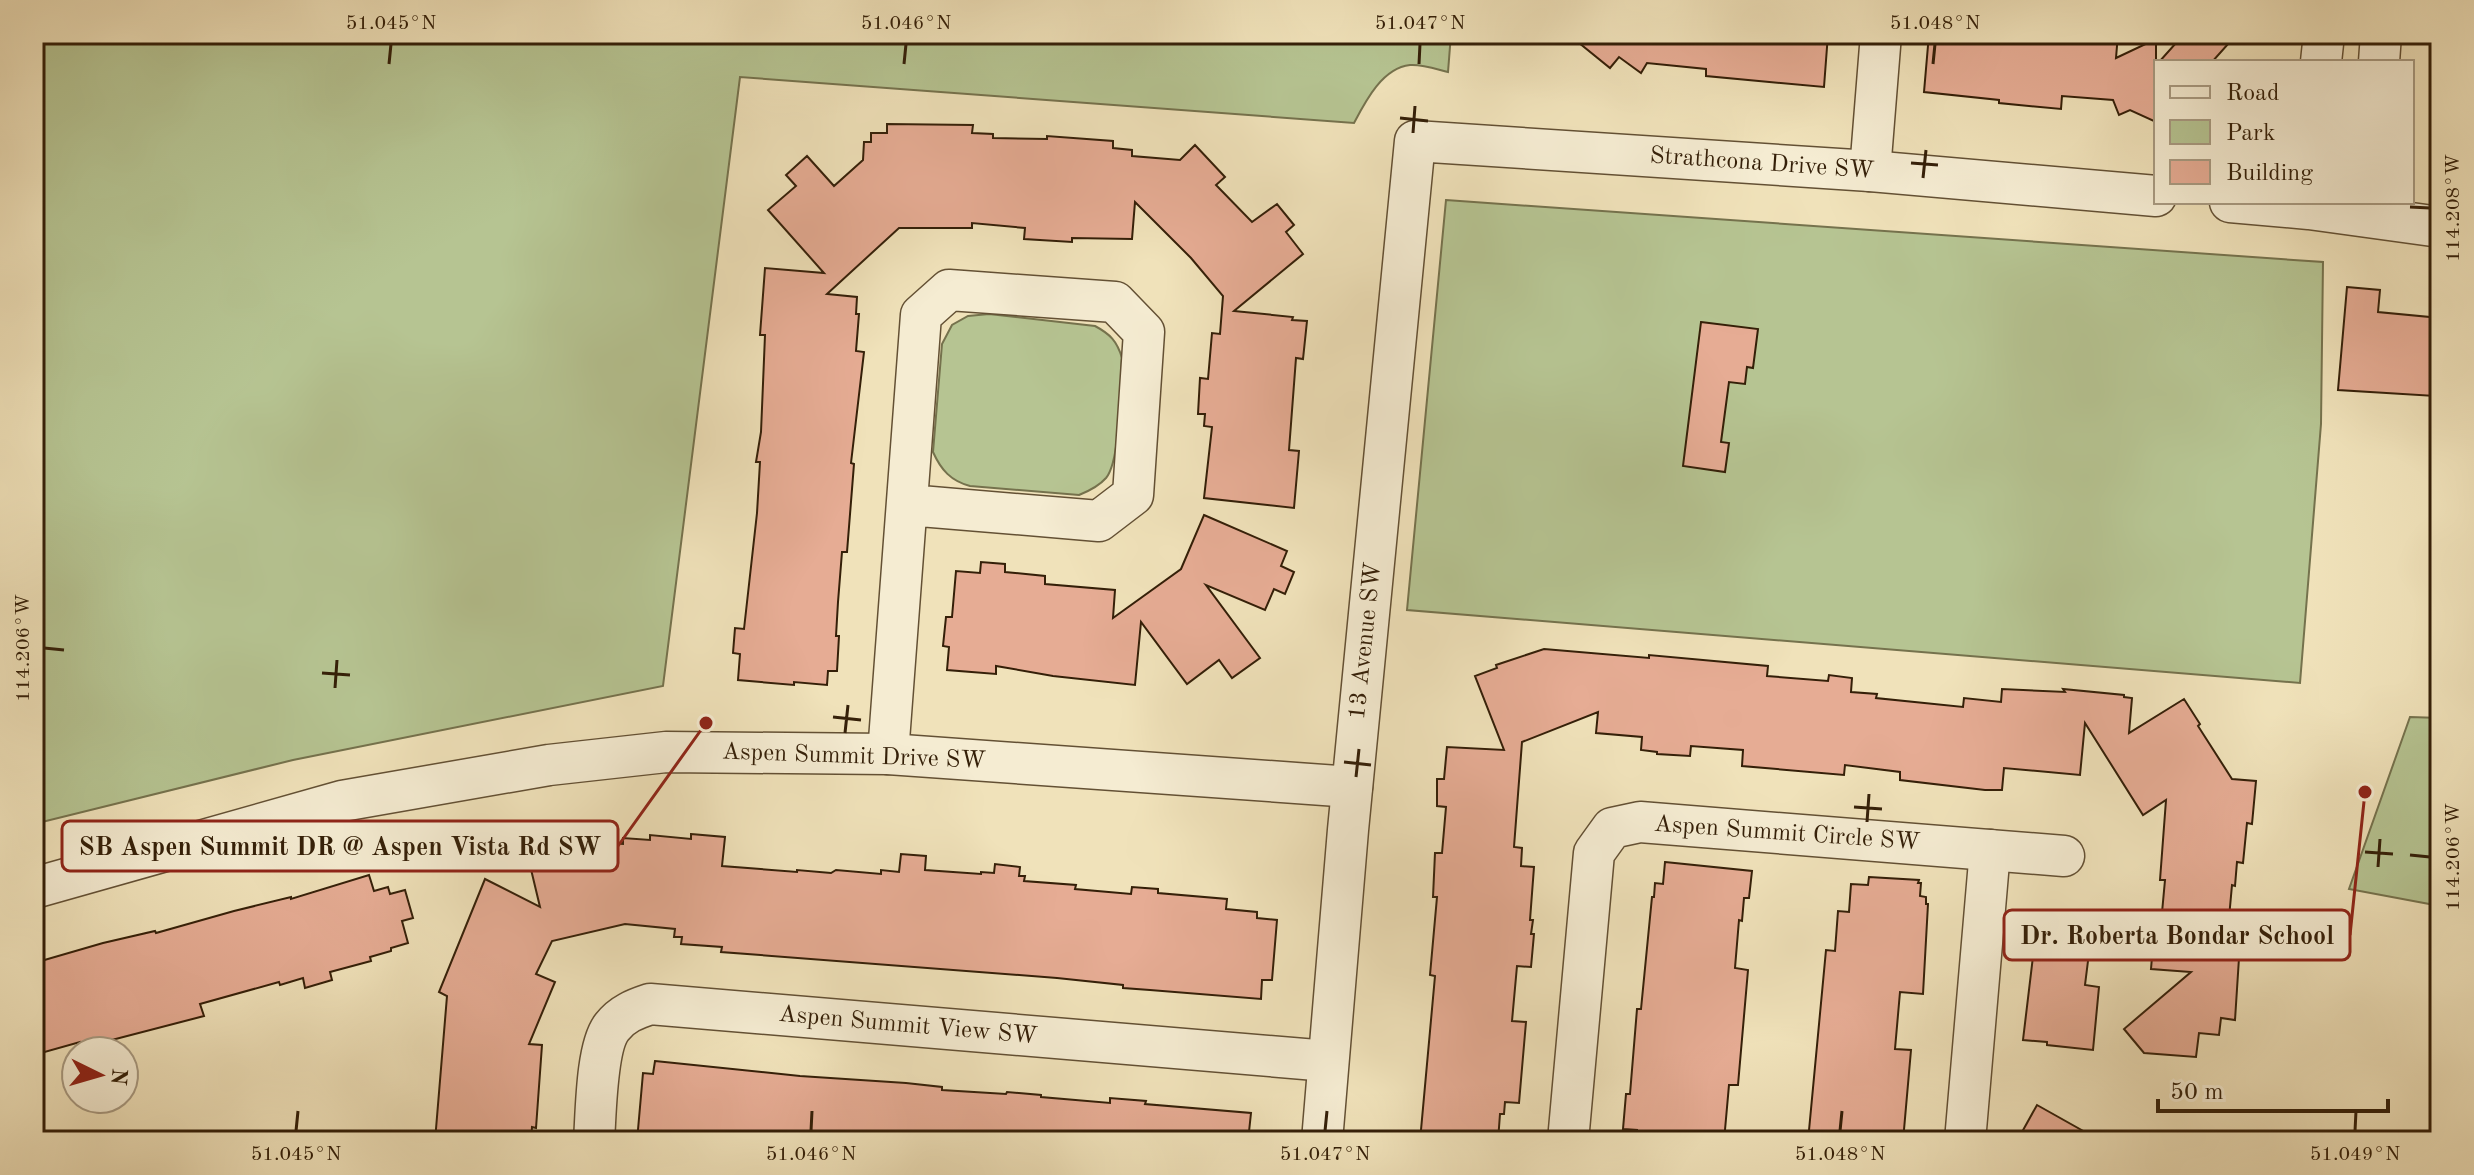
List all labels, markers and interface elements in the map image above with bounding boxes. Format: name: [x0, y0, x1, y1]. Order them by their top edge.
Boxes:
text: 51.045°N: [346, 14, 436, 34]
text: 51.046°N: [861, 14, 951, 34]
text: 51.047°N: [1375, 14, 1465, 34]
text: 51.048°N: [1890, 14, 1980, 34]
legend: [2154, 60, 2414, 204]
text: Road: [2226, 82, 2279, 106]
text: Park: [2226, 122, 2275, 146]
street label: Strathcona Drive SW: [1649, 144, 1876, 184]
text: 114.208°W: [2444, 154, 2464, 262]
text: Building: [2226, 162, 2313, 186]
street label: 13 Avenue SW: [1346, 561, 1386, 721]
text: 114.206°W: [14, 594, 34, 702]
street label: Aspen Summit Drive SW: [722, 740, 987, 774]
text: 114.206°W: [2444, 803, 2464, 911]
street label: Aspen Summit Circle SW: [1653, 813, 1921, 855]
callout: SB Aspen Summit DR @ Aspen Vista Rd SW: [62, 821, 618, 871]
text: SB Aspen Summit DR @ Aspen Vista Rd SW: [78, 835, 602, 861]
callout: Dr. Roberta Bondar School: [2004, 910, 2350, 960]
text: Dr. Roberta Bondar School: [2020, 924, 2334, 950]
street label: Aspen Summit View SW: [777, 1003, 1039, 1049]
north arrow: [60, 1035, 140, 1115]
scale bar: [2158, 1063, 2388, 1113]
text: N: [106, 1067, 130, 1086]
text: 50 m: [2170, 1081, 2224, 1105]
text: 51.045°N: [251, 1145, 341, 1165]
text: 51.046°N: [766, 1145, 856, 1165]
text: 51.047°N: [1280, 1145, 1370, 1165]
text: 51.048°N: [1795, 1145, 1885, 1165]
text: 51.049°N: [2310, 1145, 2400, 1165]

